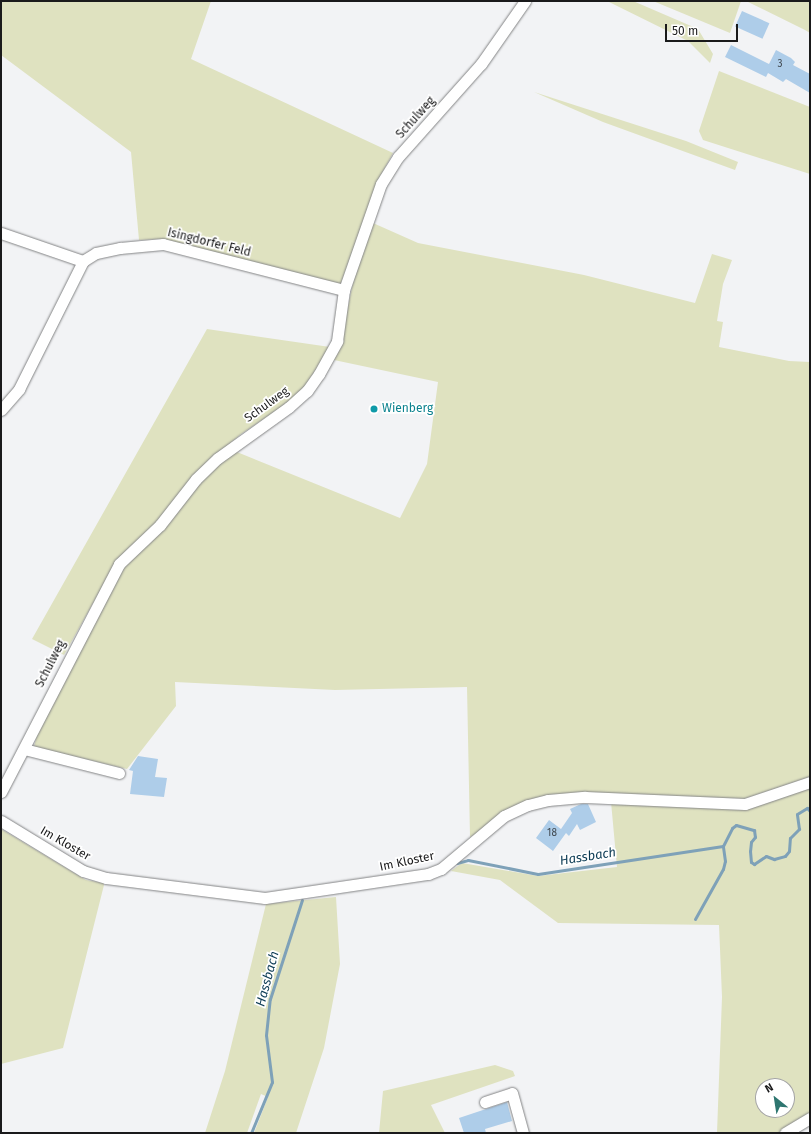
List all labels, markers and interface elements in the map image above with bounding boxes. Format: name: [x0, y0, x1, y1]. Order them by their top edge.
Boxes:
scale bar: [667, 16, 740, 42]
text: 50 m: [672, 24, 698, 38]
house number: 3: [778, 59, 782, 71]
street label: Schulweg: [394, 94, 438, 142]
street label: Isingdorfer Feld: [166, 226, 252, 260]
street label: Schulweg: [242, 384, 292, 426]
place label: Wienberg: [382, 402, 433, 416]
marker: Wienberg: [369, 404, 379, 414]
street label: Schulweg: [33, 638, 69, 690]
street label: Im Kloster: [37, 824, 93, 864]
house number: 18: [547, 828, 557, 840]
water label: Hassbach: [559, 845, 617, 869]
street label: Im Kloster: [378, 849, 436, 875]
water label: Hassbach: [253, 950, 283, 1008]
north arrow: [755, 1078, 795, 1118]
text: N: [763, 1081, 776, 1095]

